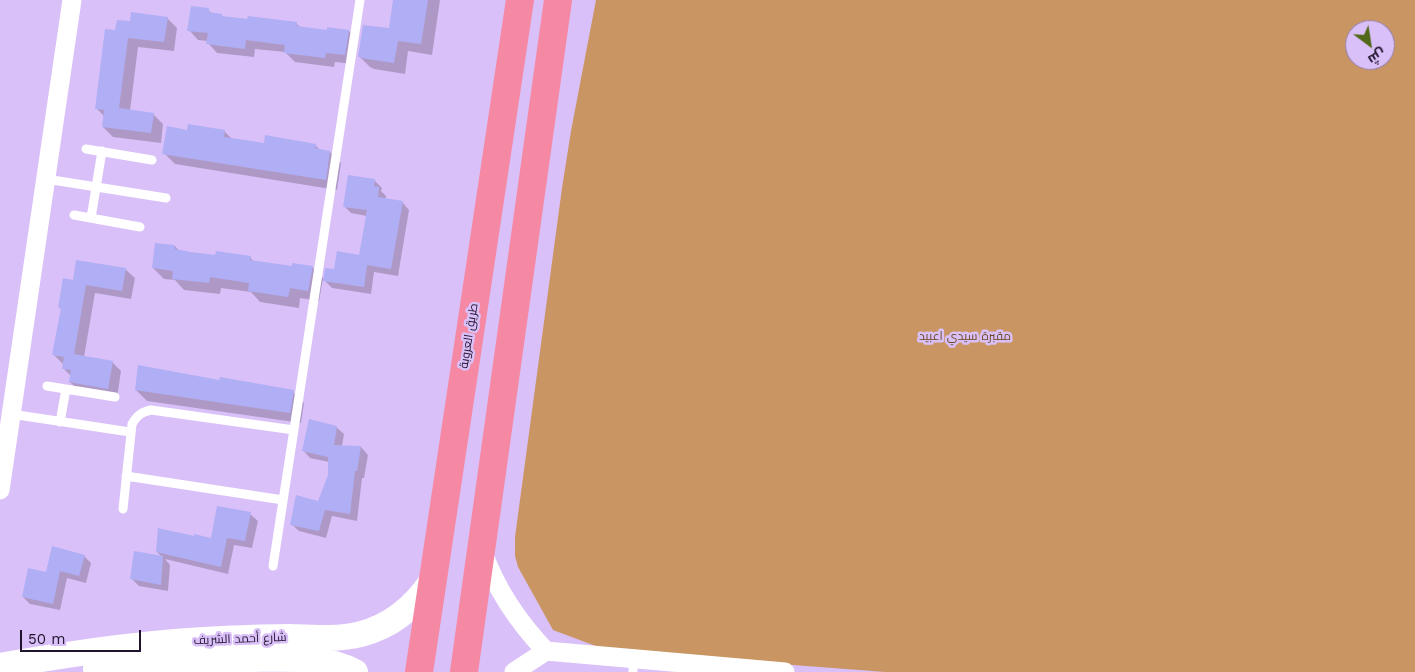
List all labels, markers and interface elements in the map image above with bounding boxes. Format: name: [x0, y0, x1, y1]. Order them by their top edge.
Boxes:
north arrow: [1345, 20, 1395, 70]
text: ش: [1365, 46, 1389, 68]
street label: طريق العروبة: [457, 302, 481, 370]
park label: مقبرة سيدي اعبيد: [919, 329, 1011, 343]
scale bar: [22, 620, 144, 652]
text: 50 m: [28, 630, 65, 648]
street label: شارع أحمد الشريف: [193, 630, 287, 648]

